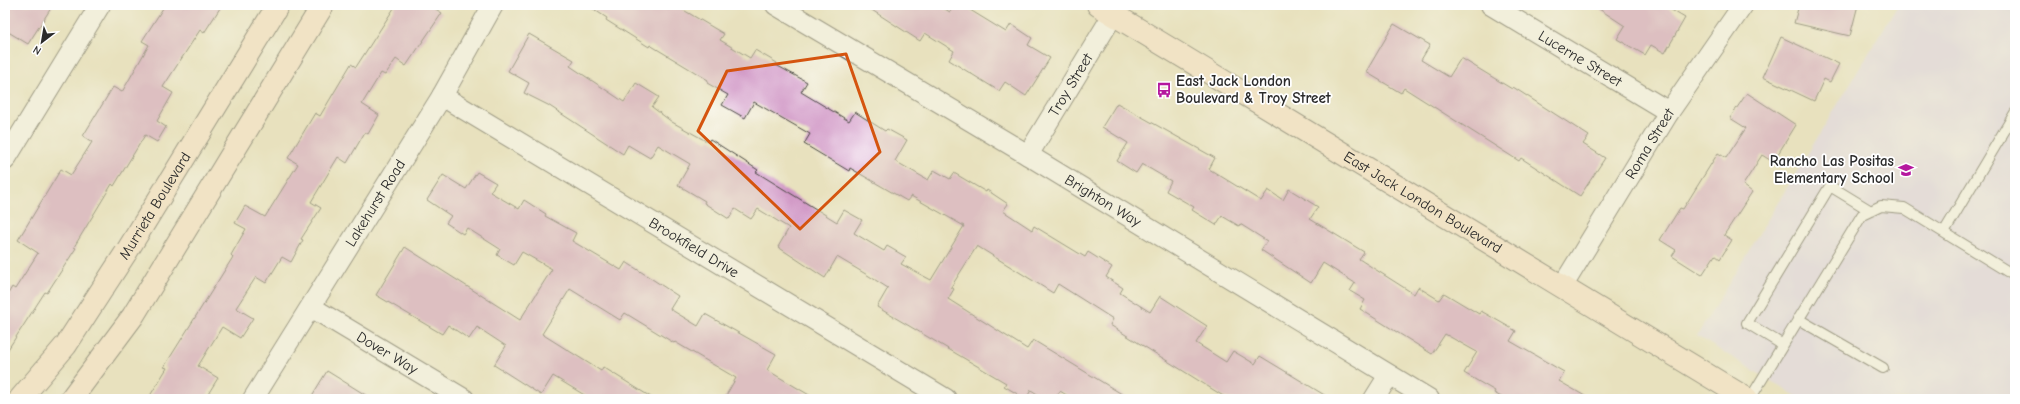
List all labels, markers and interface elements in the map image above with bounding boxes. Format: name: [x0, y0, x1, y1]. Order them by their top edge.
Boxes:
north arrow: [22, 22, 62, 62]
street label: Lucerne Street: [1535, 27, 1626, 91]
text: N: [31, 43, 44, 58]
street label: Troy Street: [1044, 49, 1097, 120]
place label: East Jack London Boulevard & Troy Street: [1176, 72, 1332, 107]
bus stop icon: East Jack London Boulevard & Troy Street: [1155, 81, 1173, 99]
street label: Roma Street: [1621, 104, 1678, 182]
street label: East Jack London Boulevard: [1340, 147, 1505, 257]
street label: Murrieta Boulevard: [115, 149, 194, 263]
place label: Rancho Las Positas Elementary School: [1770, 152, 1894, 187]
street label: Lakehurst Road: [341, 156, 409, 250]
school or university icon: Rancho Las Positas Elementary School: [1897, 161, 1915, 179]
street label: Brighton Way: [1061, 170, 1145, 231]
street label: Brookfield Drive: [646, 214, 743, 282]
street label: Dover Way: [353, 328, 421, 378]

